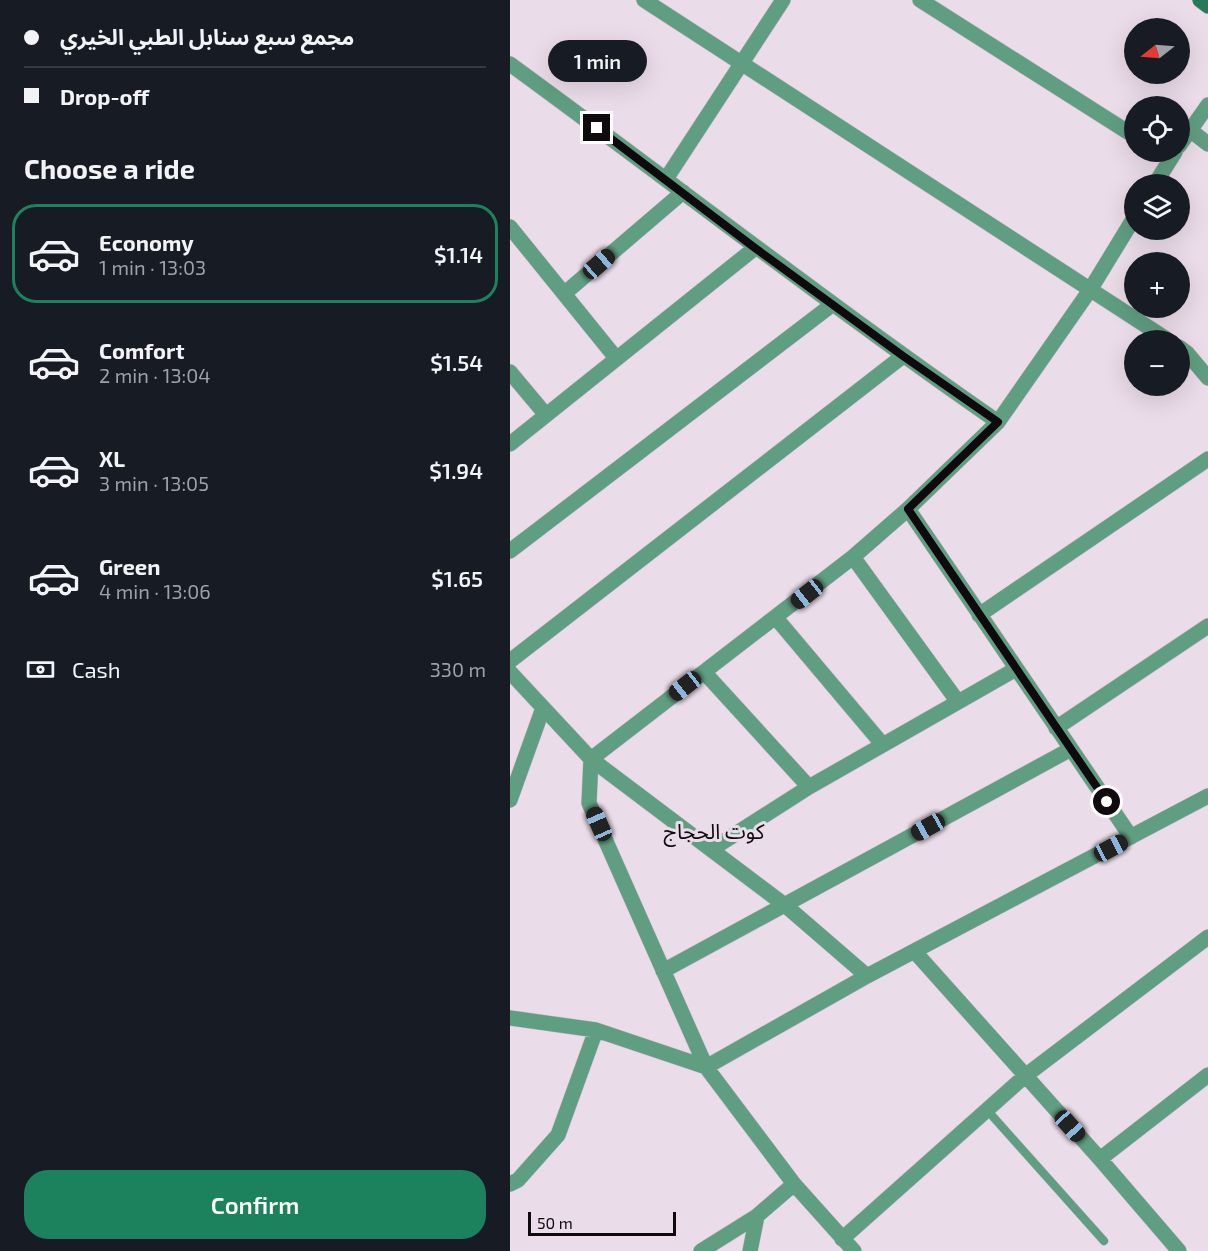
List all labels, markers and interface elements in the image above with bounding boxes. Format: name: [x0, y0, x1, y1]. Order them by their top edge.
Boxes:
north arrow: [1124, 18, 1190, 84]
map controls: [1124, 18, 1190, 396]
text: مجمع سبع سنابل الطبي الخيري: [60, 23, 354, 49]
callout: 1 min: [548, 41, 646, 83]
text: 1 min: [574, 49, 621, 73]
text: Drop-off: [60, 83, 149, 109]
button: locate: [1124, 96, 1190, 162]
route end: [583, 114, 610, 141]
text: Choose a ride: [24, 152, 195, 184]
button: layers: [1124, 174, 1190, 240]
icon: car: [27, 227, 81, 281]
text: Economy: [99, 229, 194, 255]
text: $1.14: [434, 241, 483, 267]
car: [580, 245, 618, 283]
button: +: [1124, 252, 1190, 318]
text: 1 min · 13:03: [99, 255, 206, 279]
button: −: [1124, 330, 1190, 396]
icon: car: [27, 335, 81, 389]
text: Comfort: [99, 337, 184, 363]
text: $1.54: [430, 349, 483, 375]
text: 2 min · 13:04: [99, 363, 211, 387]
icon: car: [27, 443, 81, 497]
text: XL: [99, 445, 125, 471]
text: $1.94: [429, 457, 483, 483]
text: 3 min · 13:05: [99, 471, 209, 495]
icon: car: [27, 551, 81, 605]
text: Green: [99, 553, 161, 579]
text: $1.65: [431, 565, 483, 591]
car: [787, 576, 827, 612]
text: 4 min · 13:06: [99, 579, 211, 603]
icon: cash: [24, 653, 57, 686]
text: Cash: [72, 656, 121, 682]
text: 330 m: [430, 657, 486, 681]
car: [665, 668, 705, 704]
route start: [1093, 788, 1120, 815]
car: [583, 804, 615, 844]
car: [908, 810, 948, 844]
district label: كوت الحجاج: [664, 818, 765, 847]
car: [1091, 832, 1131, 864]
car: [1051, 1107, 1089, 1145]
button: Confirm: [24, 1170, 486, 1239]
scale bar: [528, 1209, 676, 1236]
text: 50 m: [537, 1213, 573, 1232]

